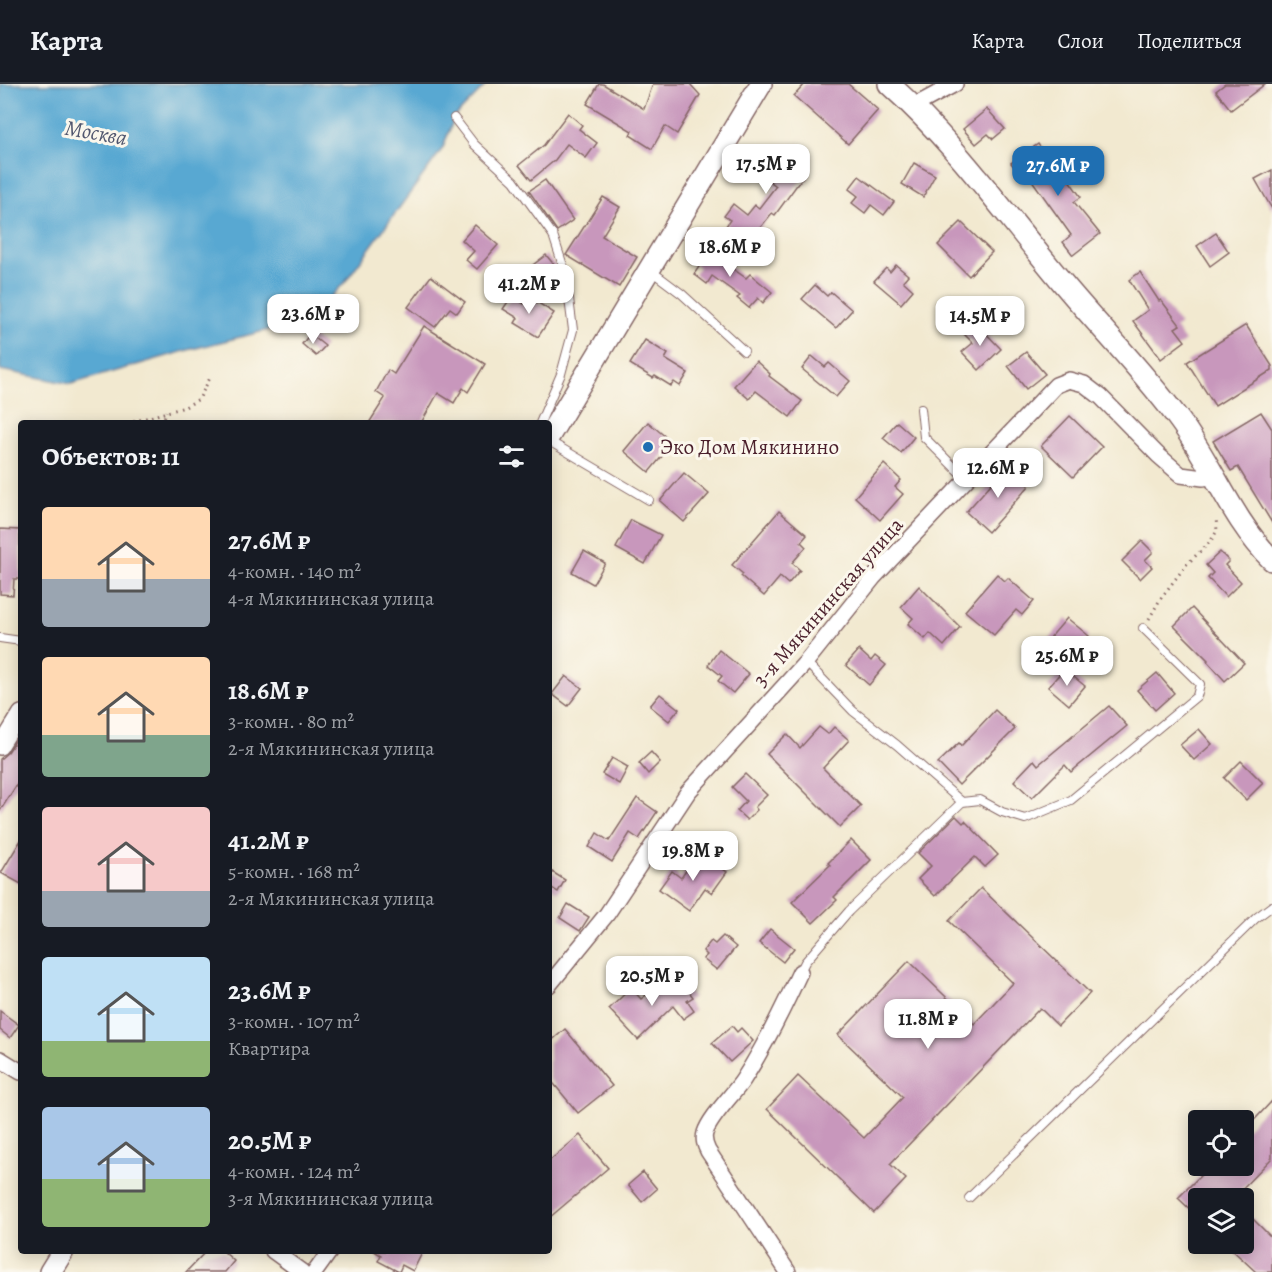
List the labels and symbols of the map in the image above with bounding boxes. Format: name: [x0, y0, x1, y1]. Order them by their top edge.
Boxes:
water label: Москва: [63, 113, 129, 153]
pin: 17.5M ₽: [711, 144, 821, 195]
pin: 27.6M ₽: [1003, 146, 1113, 197]
pin: 18.6M ₽: [675, 227, 785, 278]
pin: 41.2M ₽: [474, 264, 584, 315]
pin: 23.6M ₽: [258, 294, 368, 345]
pin: 14.5M ₽: [925, 296, 1035, 347]
place label: Эко Дом Мякинино: [660, 433, 839, 461]
marker: Эко Дом Мякинино: [641, 440, 655, 454]
pin: 12.6M ₽: [943, 448, 1053, 499]
street label: 3-я Мякининская улица: [747, 511, 910, 693]
pin: 25.6M ₽: [1012, 636, 1122, 687]
pin: 19.8M ₽: [638, 831, 748, 882]
pin: 20.5M ₽: [597, 956, 707, 1007]
pin: 11.8M ₽: [873, 999, 983, 1050]

